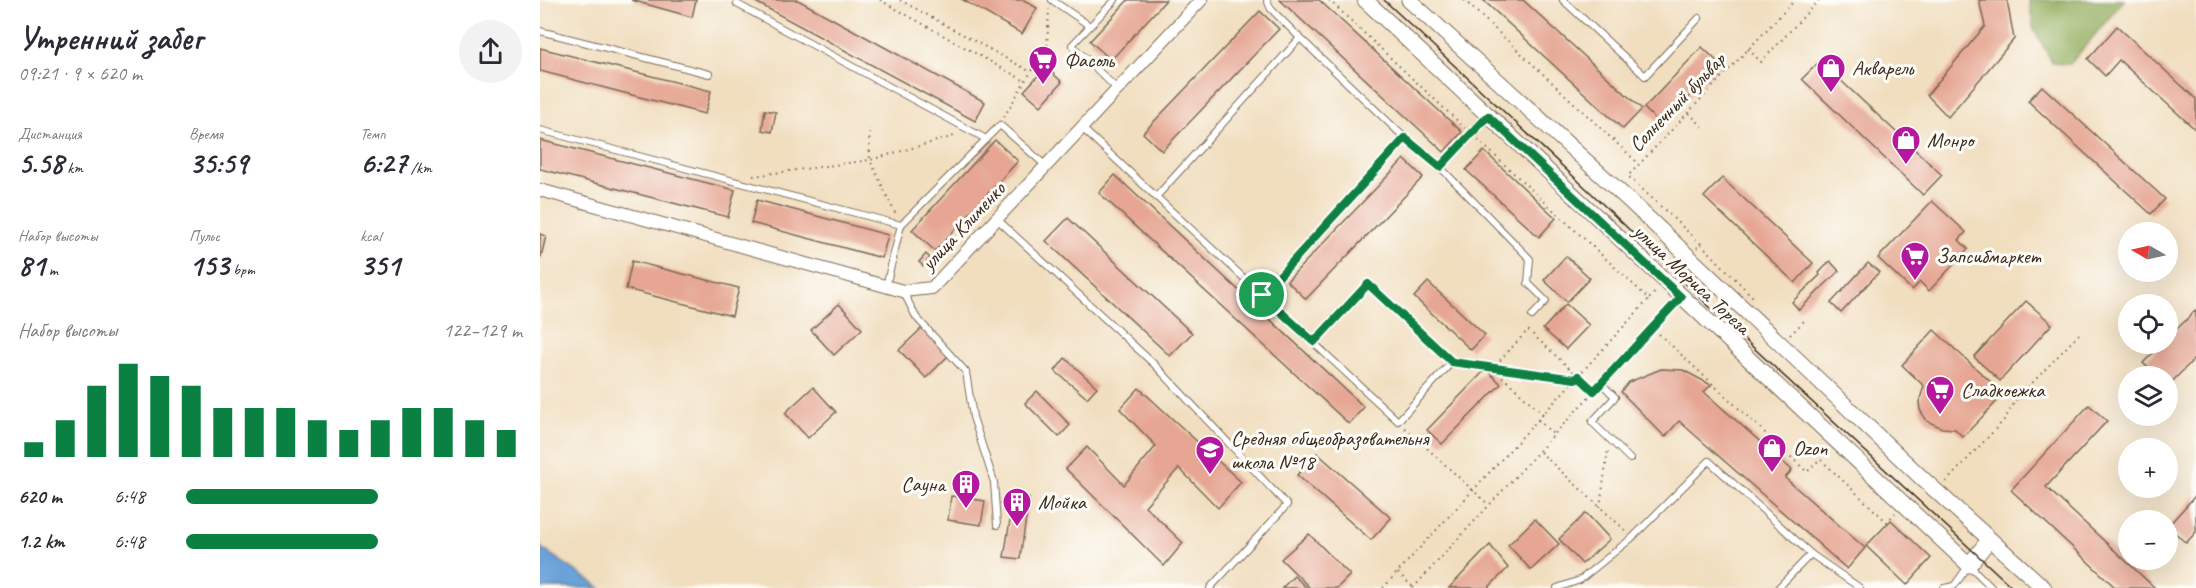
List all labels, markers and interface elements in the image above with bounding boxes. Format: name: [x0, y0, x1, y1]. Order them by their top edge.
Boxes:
text: Утренний забег: [18, 17, 202, 59]
button: share: [459, 20, 522, 83]
supermarket icon: Фасоль: [1027, 44, 1059, 86]
street label: Солнечный бульвар: [1623, 46, 1732, 157]
place label: Фасоль: [1064, 47, 1116, 73]
shop icon: Акварель: [1815, 52, 1847, 94]
place label: Акварель: [1852, 55, 1915, 81]
text: 09:21 · 9 × 620 m: [18, 61, 142, 86]
text: Дистанция: [18, 124, 82, 144]
text: Время: [189, 124, 223, 144]
text: Темп: [360, 124, 386, 144]
shop icon: Монро: [1890, 124, 1922, 166]
place label: Монро: [1927, 127, 1976, 153]
text: 5.58: [18, 144, 63, 182]
text: 35:59: [189, 144, 248, 182]
text: 6:27: [360, 144, 407, 182]
text: km: [63, 158, 83, 178]
text: /km: [407, 158, 432, 178]
street label: улица Клименко: [914, 175, 1012, 277]
street label: улица Мориса Тореза: [1627, 217, 1758, 341]
north arrow: [2118, 222, 2178, 282]
map controls: [2118, 222, 2178, 570]
text: Набор высоты: [18, 226, 97, 246]
text: Пульс: [189, 226, 220, 246]
text: kcal: [360, 226, 381, 246]
supermarket icon: Запсибмаркет: [1899, 240, 1931, 282]
place label: Запсибмаркет: [1936, 243, 2042, 269]
text: 81: [18, 246, 45, 284]
text: 153: [189, 246, 229, 284]
text: 351: [360, 246, 400, 284]
text: m: [45, 260, 58, 280]
text: bpm: [229, 260, 255, 280]
pin: [1236, 269, 1287, 320]
icon: arrive: [1245, 278, 1278, 311]
button: locate: [2118, 294, 2178, 354]
text: Набор высоты: [18, 318, 117, 343]
text: 122–129 m: [443, 318, 522, 343]
button: layers: [2118, 366, 2178, 426]
supermarket icon: Сладкоежка: [1924, 374, 1956, 416]
place label: Сладкоежка: [1961, 377, 2046, 403]
place label: Средняя общеобразовательня школа №18: [1231, 425, 1430, 475]
shop icon: Ozon: [1756, 432, 1788, 474]
school or university icon: Средняя общеобразовательня школа №18: [1194, 434, 1226, 476]
place label: Ozon: [1793, 435, 1828, 461]
button: +: [2118, 438, 2178, 498]
building icon: Сауна: [950, 468, 982, 510]
place label: Сауна: [901, 471, 947, 497]
text: 620 m: [18, 484, 62, 509]
text: 6:48: [114, 484, 145, 509]
building icon: Мойка: [1001, 486, 1033, 528]
place label: Мойка: [1038, 489, 1088, 515]
button: −: [2118, 510, 2178, 570]
text: 1.2 km: [18, 529, 65, 554]
text: 6:48: [114, 529, 145, 554]

